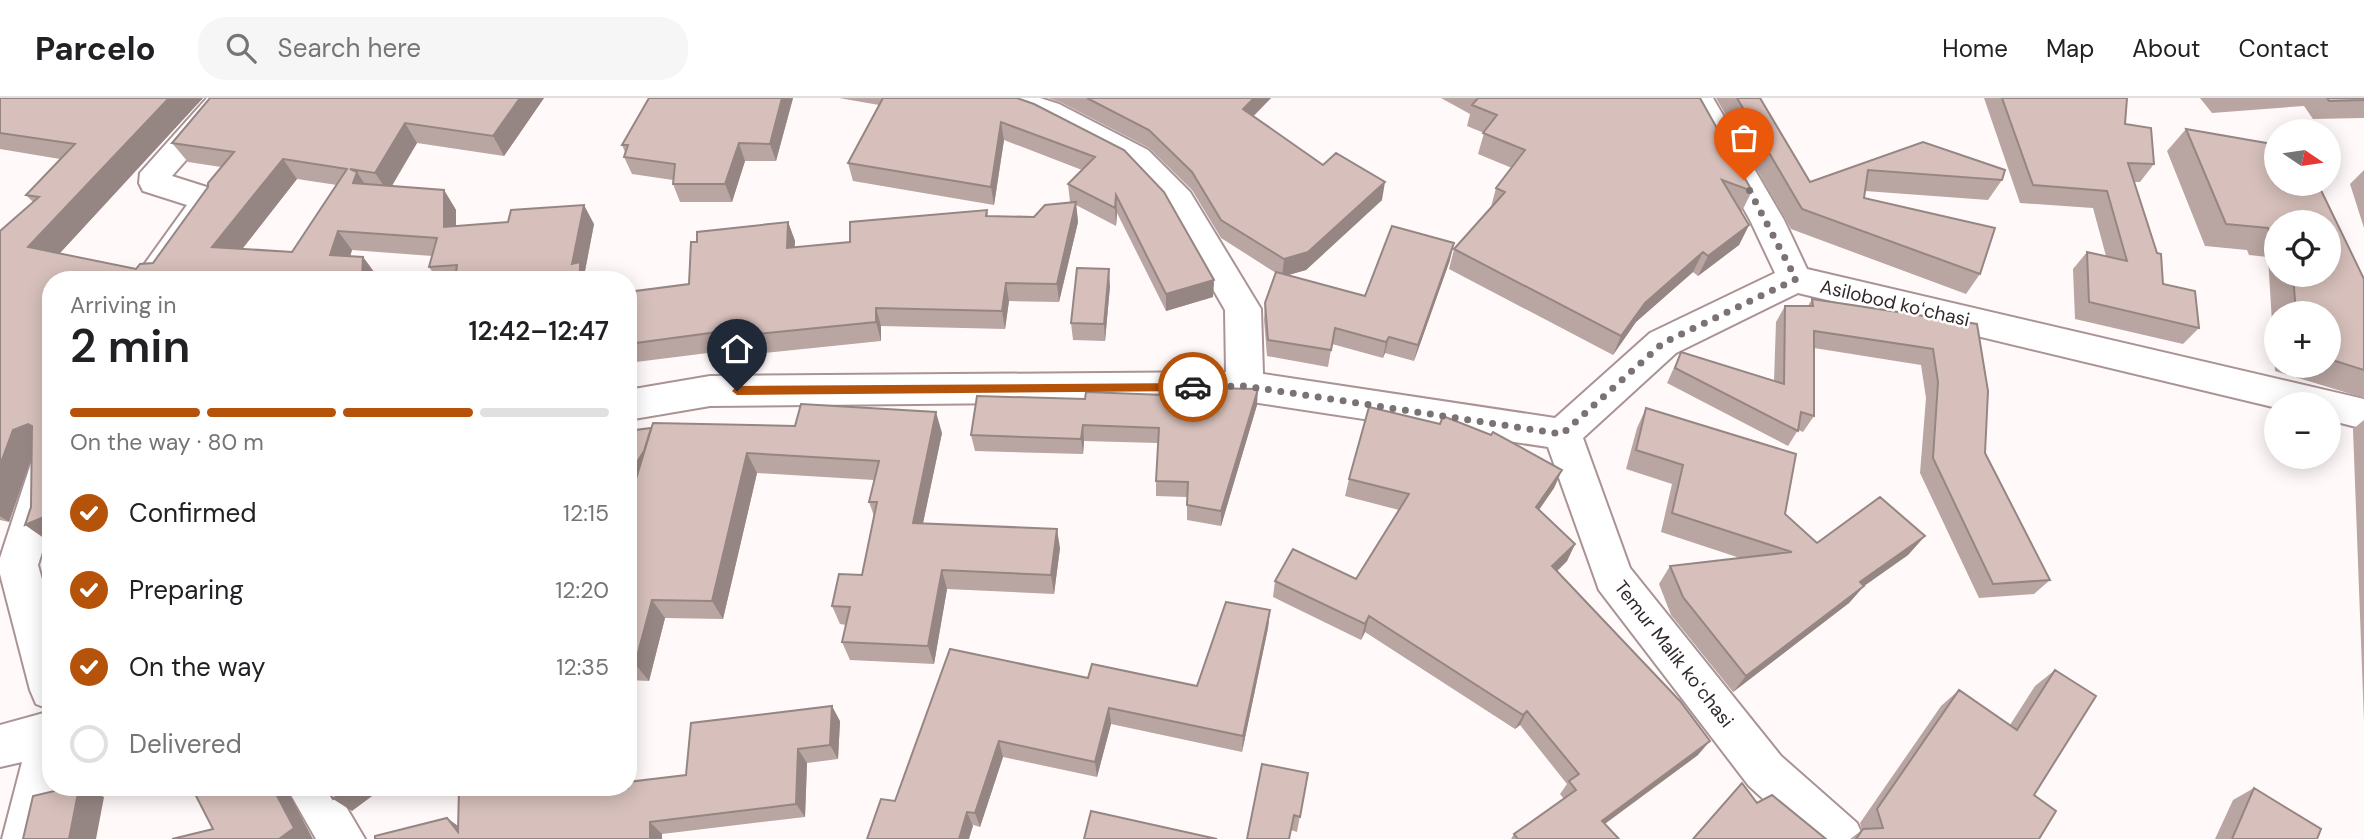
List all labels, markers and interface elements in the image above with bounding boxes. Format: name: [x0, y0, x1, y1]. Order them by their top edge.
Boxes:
search box: [198, 17, 688, 80]
text: Parcelo: [35, 27, 156, 70]
icon: search: [222, 29, 260, 67]
text: Search here: [278, 31, 421, 65]
text: Home: [1942, 33, 2008, 64]
text: Map: [2046, 33, 2094, 64]
text: About: [2132, 33, 2201, 64]
text: Contact: [2239, 33, 2329, 64]
pin: [1714, 108, 1774, 180]
icon: bag: [1725, 119, 1763, 157]
north arrow: [2264, 119, 2342, 196]
map controls: [2264, 119, 2341, 469]
button: locate: [2264, 210, 2341, 287]
street label: Asilobod koʻchasi: [1818, 274, 1972, 332]
text: Arriving in: [70, 290, 176, 320]
button: +: [2264, 301, 2341, 378]
text: 12:42–12:47: [468, 314, 609, 348]
text: 2 min: [70, 316, 190, 376]
pin: [707, 319, 767, 391]
icon: home: [718, 330, 756, 368]
courier: [1158, 352, 1228, 422]
icon: car: [1174, 368, 1212, 406]
button: −: [2264, 392, 2341, 469]
text: On the way · 80 m: [70, 427, 264, 457]
icon: check: [70, 494, 108, 532]
text: Confirmed: [129, 496, 256, 530]
text: 12:15: [563, 498, 609, 528]
icon: check: [70, 571, 108, 609]
text: Preparing: [129, 573, 244, 607]
text: 12:20: [555, 575, 609, 605]
street label: Temur Malik koʻchasi: [1609, 575, 1739, 733]
icon: check: [70, 648, 108, 686]
text: On the way: [129, 650, 265, 684]
text: 12:35: [556, 652, 609, 682]
text: Delivered: [129, 727, 242, 761]

